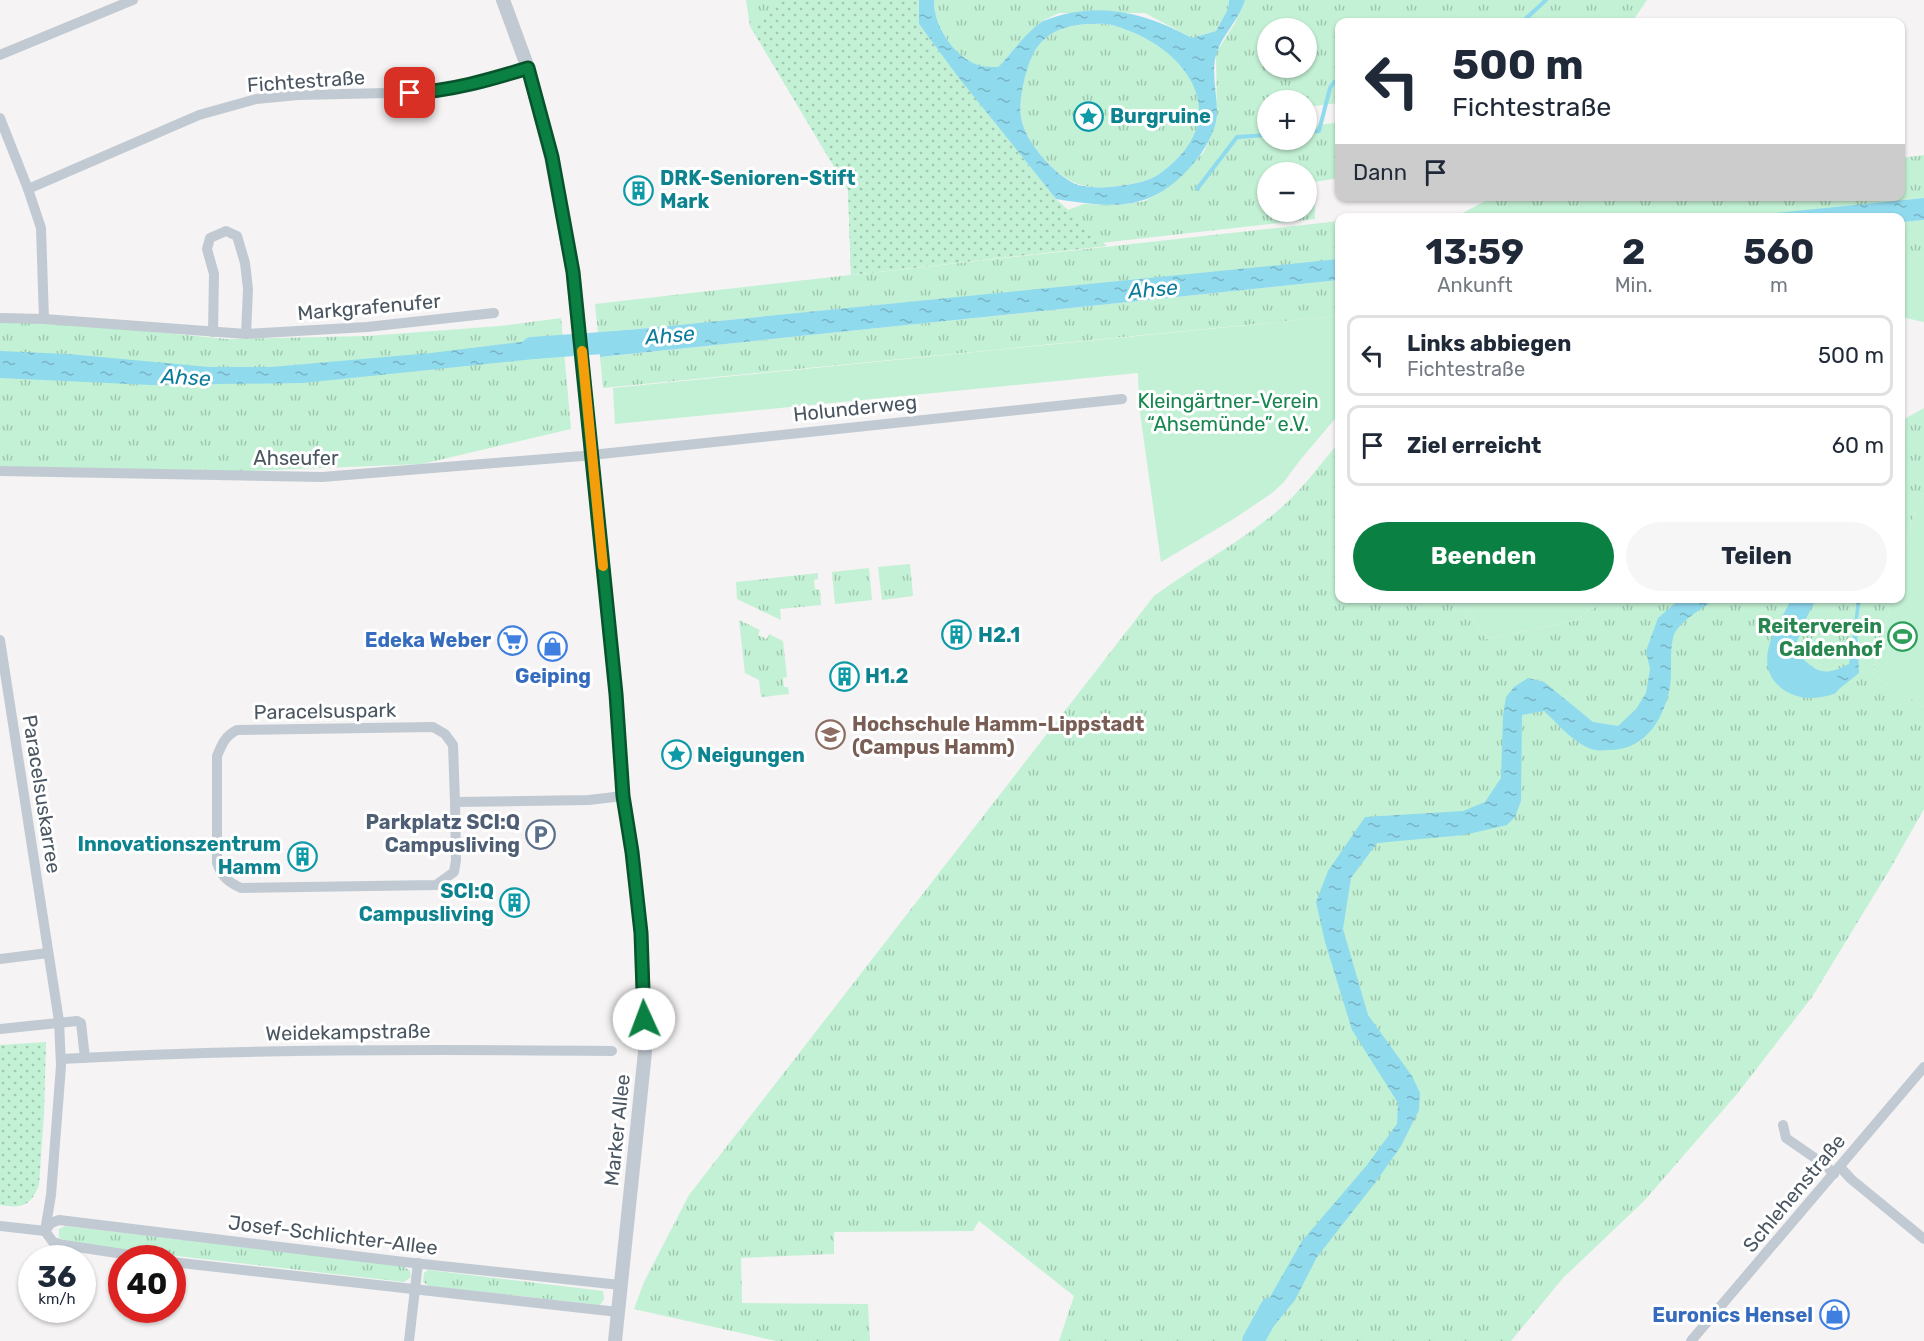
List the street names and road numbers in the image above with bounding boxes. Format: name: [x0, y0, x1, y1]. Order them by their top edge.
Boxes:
street label: Fichtestraße: [246, 65, 366, 97]
street label: Markgrafenufer: [296, 289, 442, 325]
street label: Holunderweg: [792, 390, 918, 426]
street label: Ahseufer: [253, 446, 339, 470]
street label: Paracelsuspark: [254, 698, 397, 724]
street label: Paracelsuskarree: [18, 713, 66, 875]
street label: Weidekampstraße: [265, 1019, 431, 1045]
street label: Marker Allee: [599, 1073, 635, 1187]
street label: Schlehenstraße: [1738, 1129, 1850, 1257]
street label: Josef-Schlichter-Allee: [227, 1210, 439, 1260]

